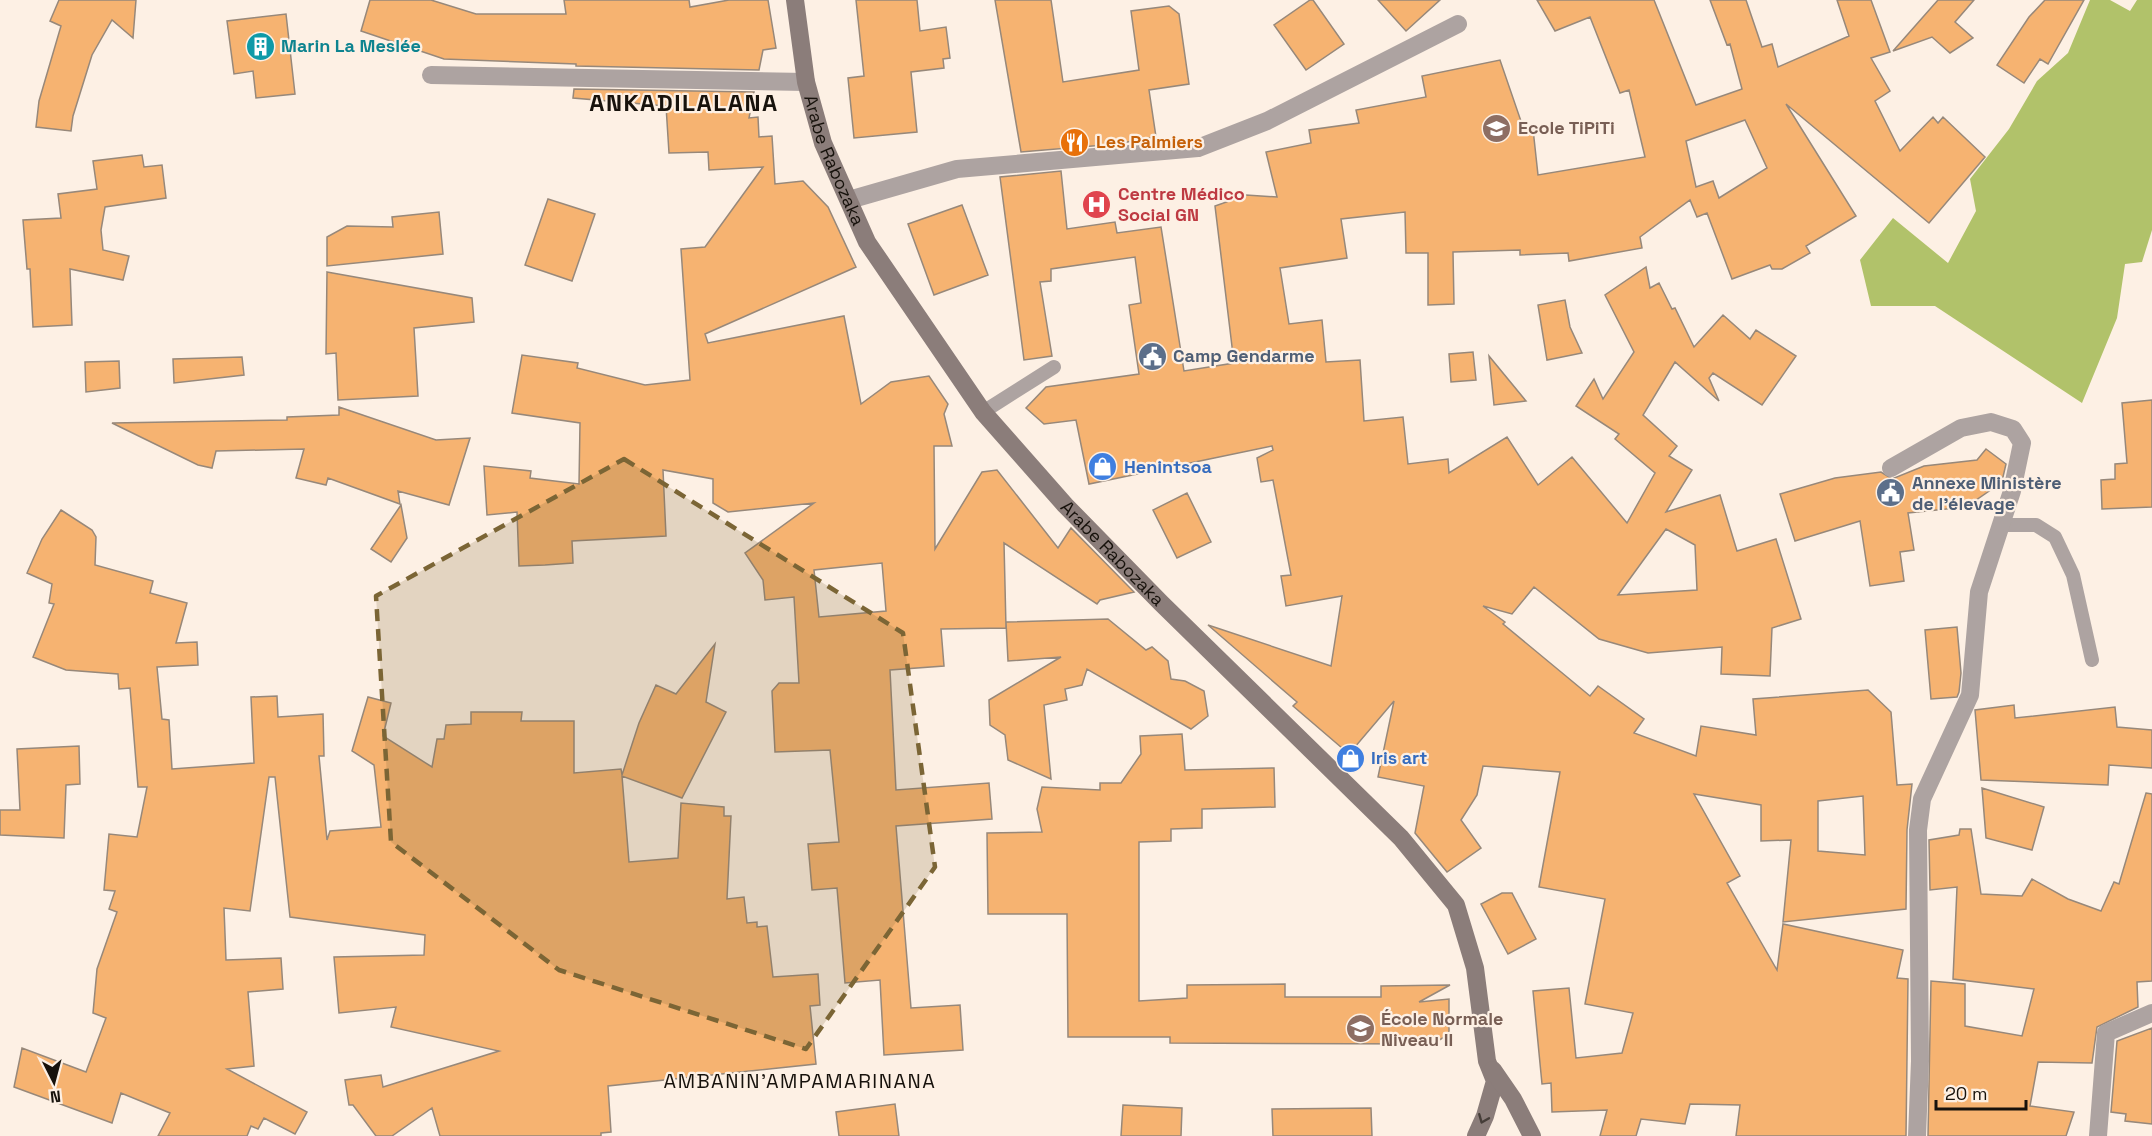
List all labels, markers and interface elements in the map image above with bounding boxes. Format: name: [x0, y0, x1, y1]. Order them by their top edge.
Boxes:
building icon: Marin La Meslée: [244, 30, 276, 62]
place label: Marin La Meslée: [281, 34, 421, 57]
district label: ANKADILALANA: [589, 87, 779, 118]
street label: Arabe Rabozaka: [799, 92, 870, 229]
school or university icon: Ecole TiPiTi: [1481, 112, 1513, 144]
place label: Ecole TiPiTi: [1518, 116, 1615, 139]
restaurant icon: Les Palmiers: [1059, 126, 1091, 158]
place label: Les Palmiers: [1096, 130, 1203, 153]
place label: Centre Médico Social GN: [1118, 182, 1245, 226]
hospital icon: Centre Médico Social GN: [1081, 188, 1113, 220]
public building icon: Camp Gendarme: [1136, 340, 1168, 372]
place label: Camp Gendarme: [1173, 344, 1315, 367]
shop icon: Henintsoa: [1087, 451, 1119, 483]
place label: Henintsoa: [1124, 455, 1213, 478]
place label: Annexe Ministère de l'élevage: [1912, 471, 2062, 515]
public building icon: Annexe Ministère de l'élevage: [1875, 477, 1907, 509]
street label: Arabe Rabozaka: [1056, 495, 1170, 611]
shop icon: Iris art: [1334, 742, 1366, 774]
place label: Iris art: [1371, 746, 1427, 769]
place label: École Normale Niveau II: [1381, 1007, 1503, 1051]
school or university icon: École Normale Niveau II: [1344, 1013, 1376, 1045]
north arrow: [24, 1052, 84, 1112]
district label: AMBANIN'AMPAMARINANA: [664, 1068, 936, 1094]
scale bar: [1936, 1073, 2026, 1111]
text: 20 m: [1945, 1082, 1988, 1105]
text: N: [49, 1085, 62, 1107]
one-way arrow: [1478, 1112, 1490, 1123]

